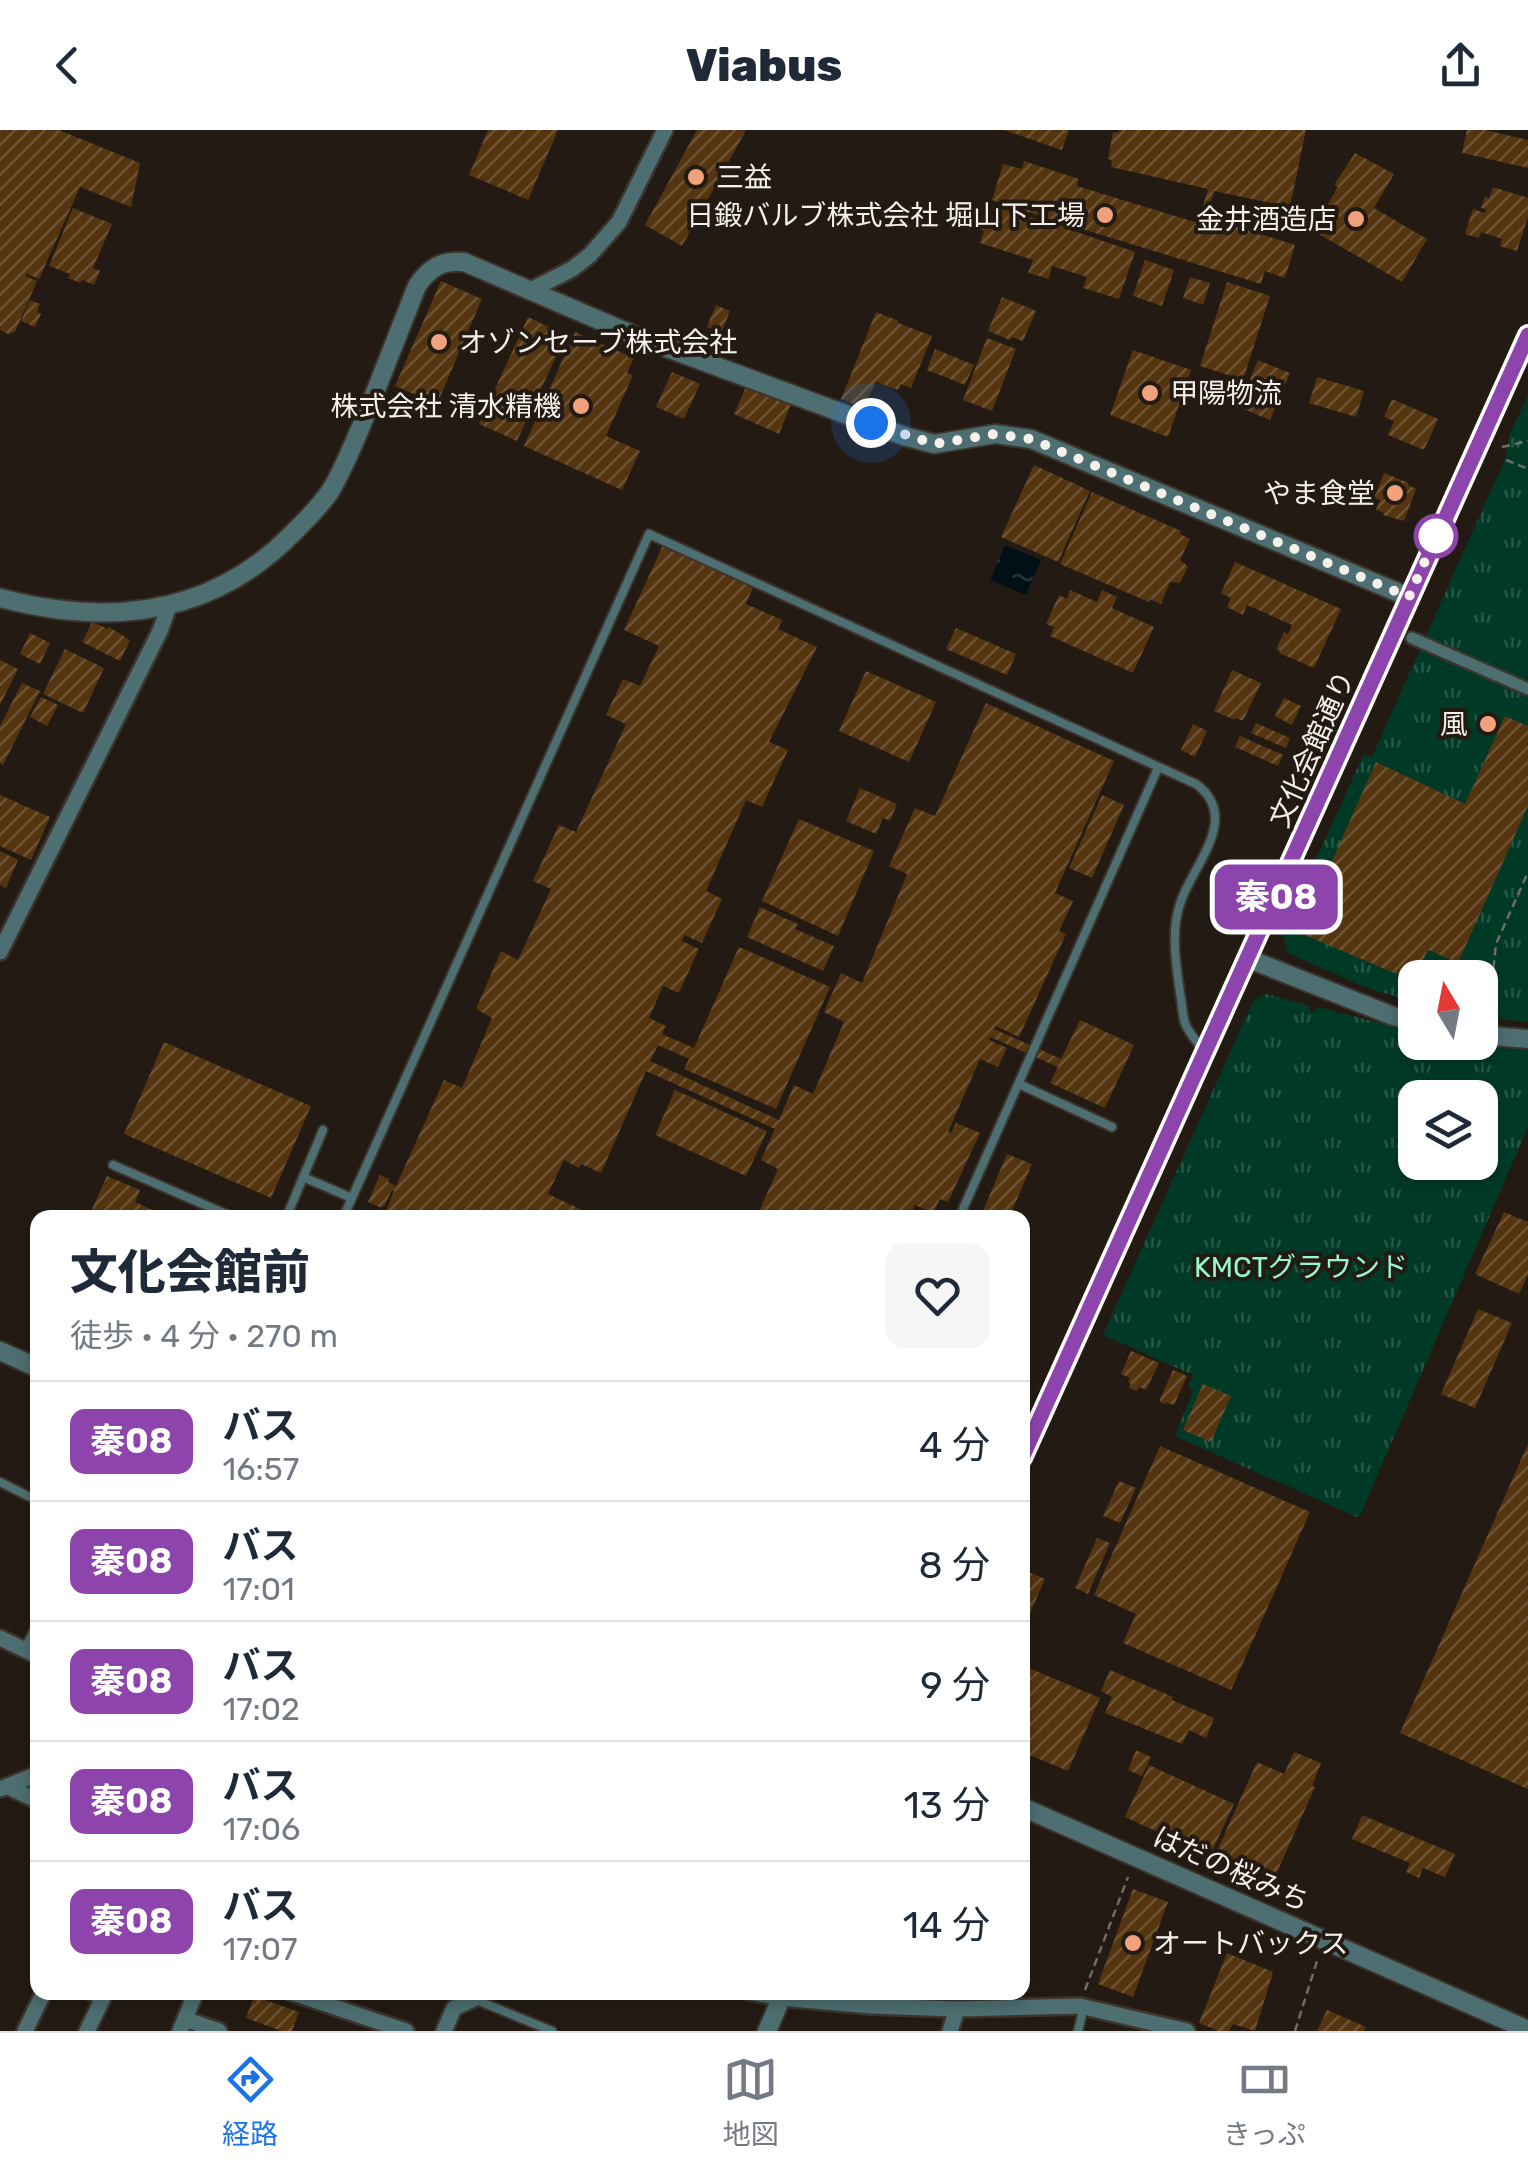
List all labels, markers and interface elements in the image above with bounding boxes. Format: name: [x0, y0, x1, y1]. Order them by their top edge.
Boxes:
icon: back: [40, 38, 95, 93]
icon: share: [1433, 38, 1488, 93]
text: Viabus: [686, 39, 842, 92]
place label: 三益: [716, 161, 772, 194]
marker: 三益: [685, 166, 707, 188]
place label: 日鍛バルブ株式会社 堀山下工場: [686, 199, 1085, 232]
place label: 金井酒造店: [1196, 203, 1336, 236]
marker: 日鍛バルブ株式会社 堀山下工場: [1094, 204, 1116, 226]
marker: 金井酒造店: [1345, 208, 1367, 230]
place label: オゾンセーブ株式会社: [459, 326, 737, 359]
marker: オゾンセーブ株式会社: [428, 331, 450, 353]
place label: 甲陽物流: [1170, 377, 1282, 410]
marker: 甲陽物流: [1139, 382, 1161, 404]
place label: 株式会社 清水精機: [330, 390, 561, 423]
marker: 株式会社 清水精機: [570, 395, 592, 417]
your location: [846, 398, 896, 448]
place label: やま食堂: [1263, 477, 1375, 510]
marker: やま食堂: [1384, 482, 1406, 504]
unlabelled marker: [1415, 515, 1457, 557]
street label: 文化会館通り: [1263, 666, 1361, 832]
place label: 風: [1440, 708, 1468, 741]
marker: 風: [1477, 713, 1499, 735]
line badge: 秦08: [1218, 864, 1334, 930]
text: 秦08: [1235, 876, 1317, 918]
north arrow: [1398, 960, 1498, 1060]
map controls: [1398, 960, 1498, 1180]
button: layers: [1398, 1080, 1498, 1180]
button: heart: [885, 1243, 990, 1348]
text: 文化会館前: [70, 1244, 310, 1301]
park label: KMCTグラウンド: [1194, 1251, 1408, 1284]
text: 徒歩 · 4 分 · 270 m: [70, 1317, 338, 1355]
text: バス: [223, 1403, 299, 1449]
text: 秦08: [90, 1420, 173, 1462]
text: 4 分: [919, 1422, 990, 1468]
text: 16:57: [223, 1450, 299, 1488]
text: バス: [223, 1523, 299, 1569]
text: 秦08: [90, 1540, 173, 1582]
text: 8 分: [919, 1542, 990, 1588]
text: 17:01: [223, 1570, 295, 1608]
text: バス: [223, 1643, 299, 1689]
text: 秦08: [90, 1660, 173, 1702]
text: 9 分: [920, 1662, 990, 1708]
text: 17:02: [223, 1690, 300, 1728]
text: バス: [223, 1763, 299, 1809]
text: 秦08: [90, 1780, 173, 1822]
text: 13 分: [904, 1782, 990, 1828]
text: 17:06: [223, 1810, 300, 1848]
street label: はだの桜みち: [1148, 1820, 1314, 1918]
text: バス: [223, 1883, 299, 1929]
text: 秦08: [90, 1900, 173, 1942]
text: 14 分: [903, 1902, 990, 1948]
place label: オートバックス: [1153, 1927, 1348, 1960]
text: 17:07: [223, 1930, 298, 1968]
marker: オートバックス: [1122, 1932, 1144, 1954]
tab: 経路: [222, 2052, 278, 2152]
tab: 地図: [723, 2052, 779, 2152]
tab: きっぷ: [1223, 2052, 1306, 2152]

